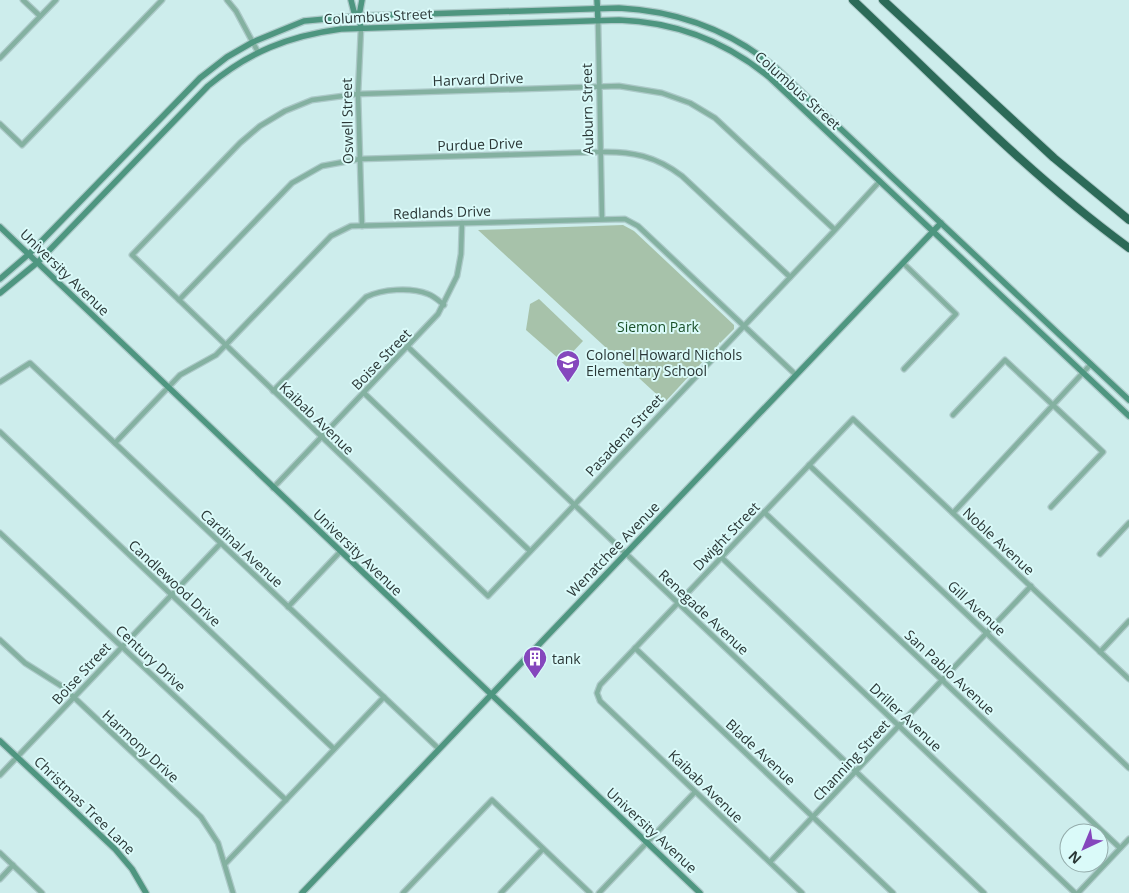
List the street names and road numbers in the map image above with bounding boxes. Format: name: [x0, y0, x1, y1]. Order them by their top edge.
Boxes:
street label: Columbus Street: [323, 4, 433, 28]
street label: Columbus Street: [751, 47, 845, 133]
street label: Auburn Street: [577, 63, 597, 155]
street label: Harvard Drive: [432, 68, 524, 90]
street label: Oswell Street: [337, 78, 357, 164]
street label: Purdue Drive: [437, 133, 523, 155]
street label: Redlands Drive: [393, 201, 491, 223]
street label: University Avenue: [16, 224, 114, 320]
street label: Boise Street: [347, 324, 415, 394]
street label: Kaibab Avenue: [275, 377, 359, 459]
street label: Pasadena Street: [581, 390, 667, 480]
street label: Wenatchee Avenue: [563, 497, 664, 601]
street label: Dwight Street: [688, 498, 764, 574]
street label: Noble Avenue: [959, 503, 1039, 579]
street label: University Avenue: [309, 504, 407, 600]
street label: Cardinal Avenue: [197, 505, 288, 591]
street label: Candlewood Drive: [125, 535, 225, 631]
street label: Renegade Avenue: [655, 565, 753, 659]
street label: Gill Avenue: [944, 576, 1010, 640]
street label: Century Drive: [112, 621, 190, 696]
street label: San Pablo Avenue: [901, 625, 999, 719]
street label: Boise Street: [47, 638, 115, 708]
street label: Driller Avenue: [866, 679, 946, 756]
street label: Harmony Drive: [98, 705, 184, 787]
street label: Blade Avenue: [722, 715, 800, 789]
street label: Channing Street: [808, 715, 894, 805]
street label: Kaibab Avenue: [664, 745, 748, 827]
street label: Christmas Tree Lane: [30, 752, 140, 858]
street label: University Avenue: [603, 783, 702, 877]

